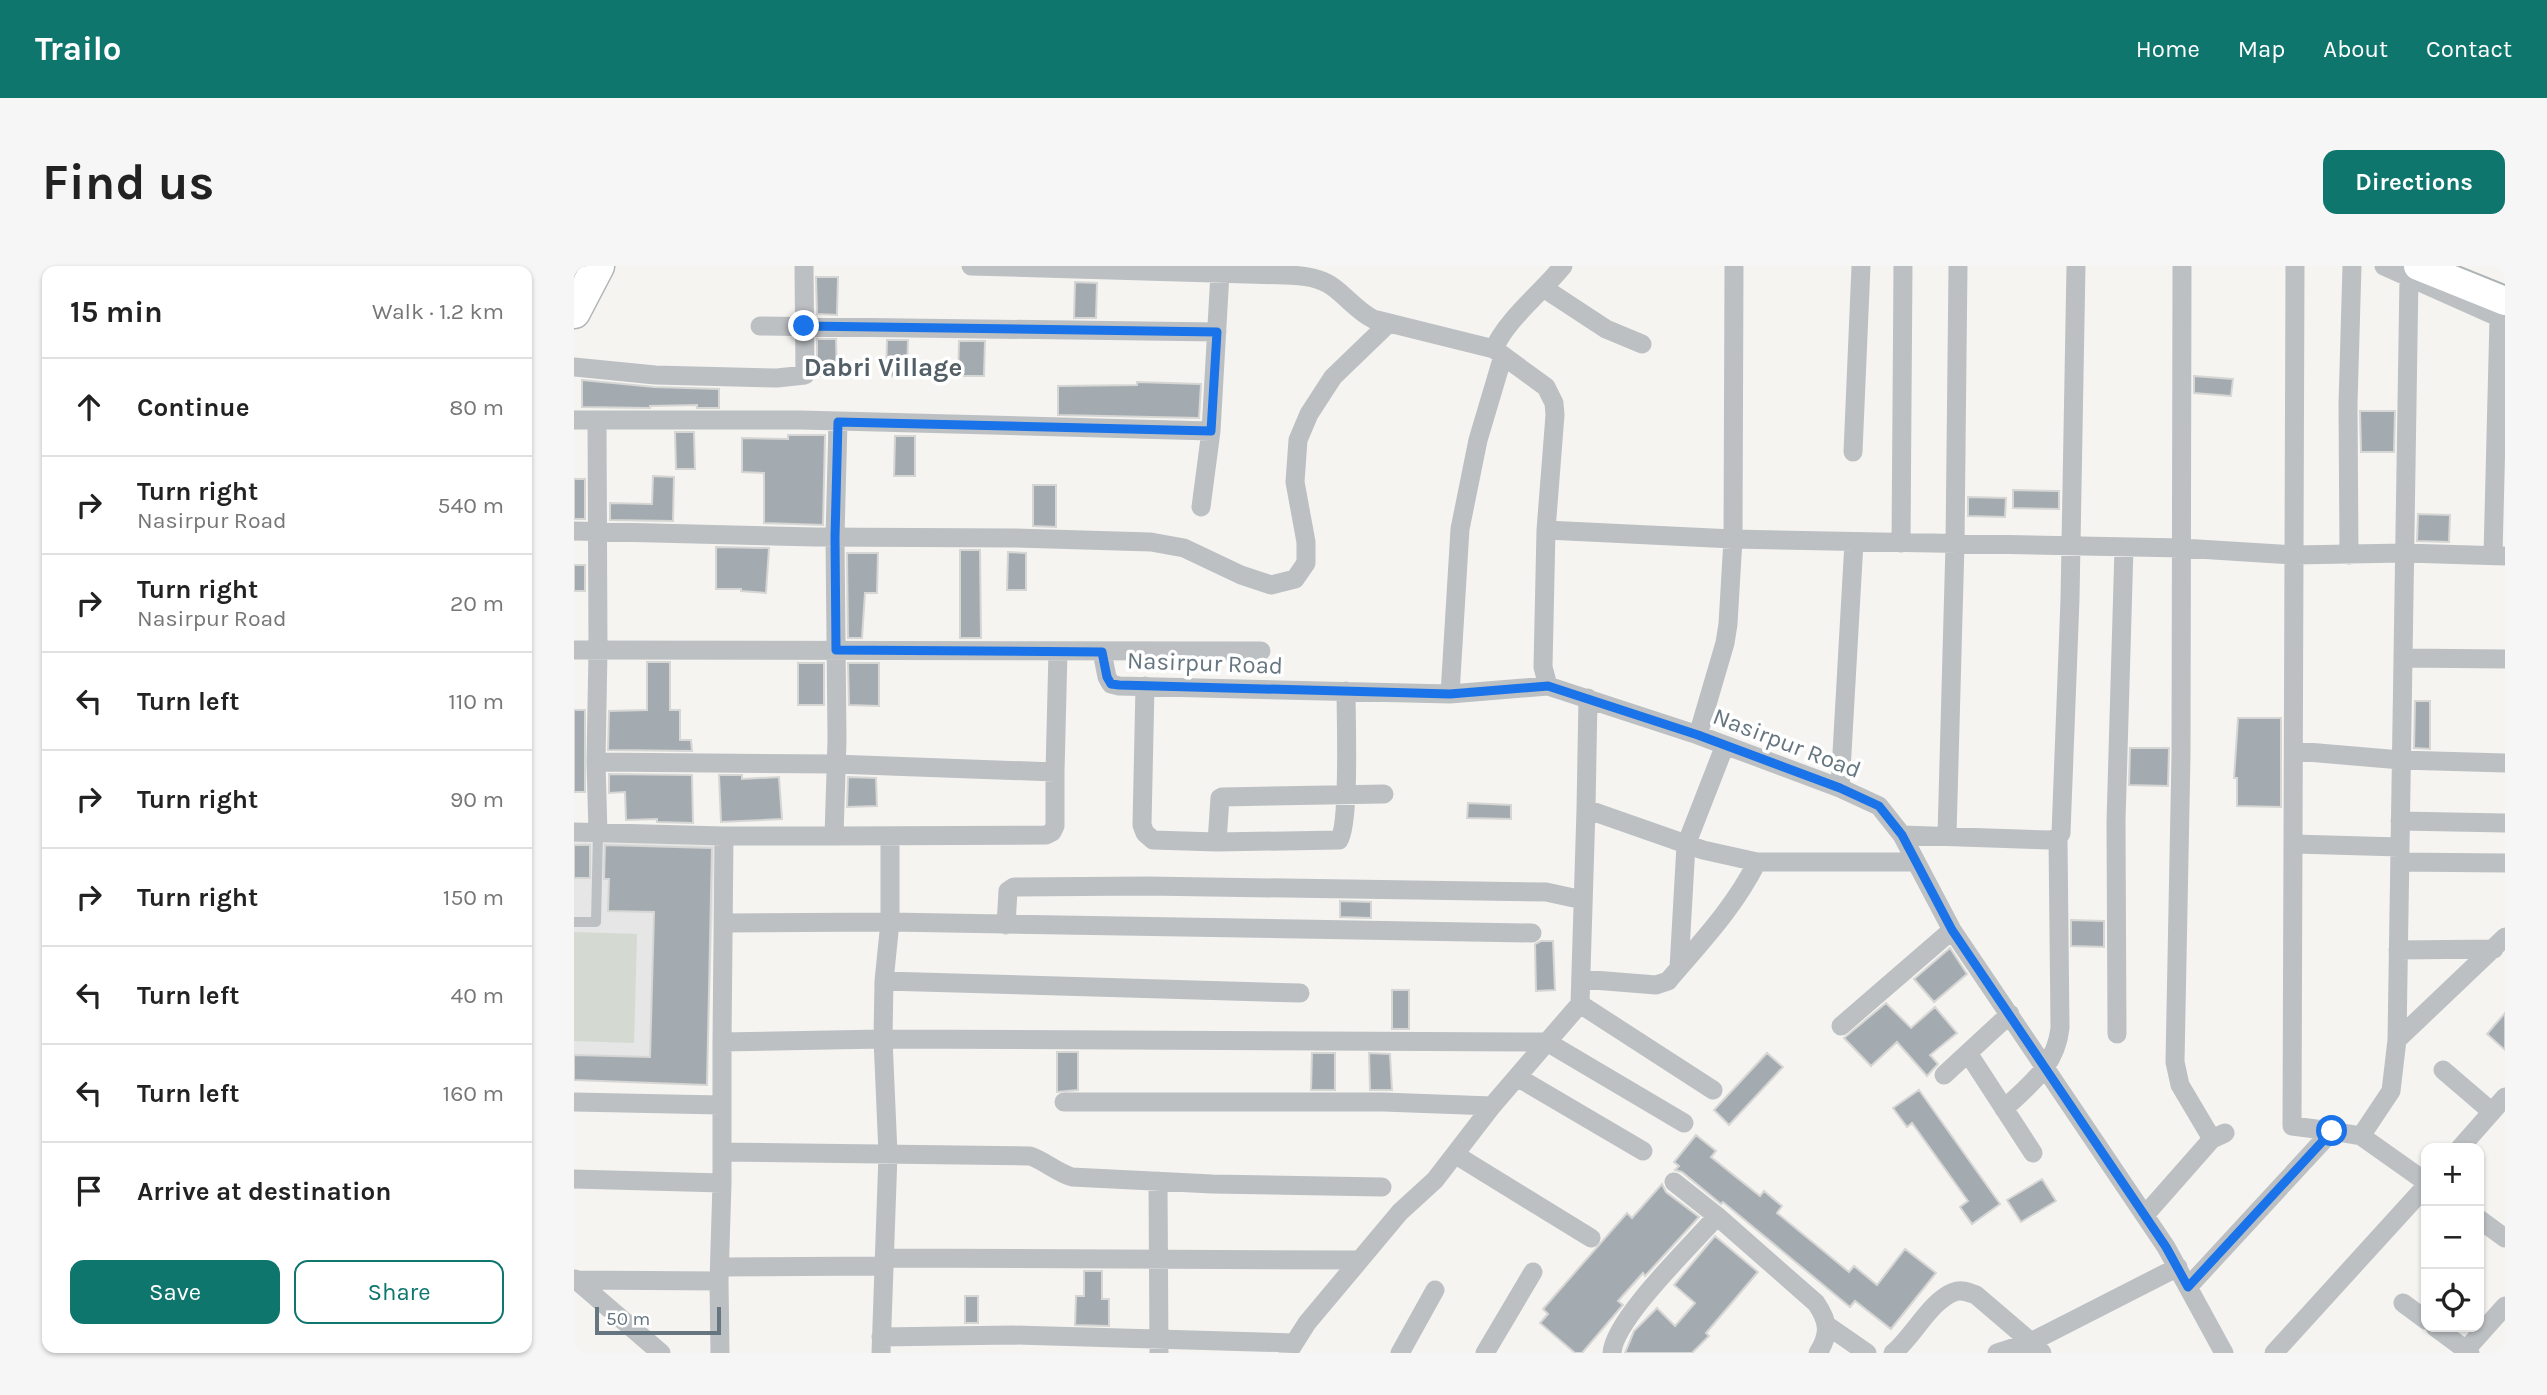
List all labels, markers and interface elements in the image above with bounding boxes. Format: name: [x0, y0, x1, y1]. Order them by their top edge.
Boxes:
text: Trailo: [35, 30, 122, 68]
text: Home: [2136, 35, 2200, 63]
text: Map: [2238, 35, 2285, 63]
text: About: [2323, 35, 2388, 63]
text: Contact: [2426, 35, 2512, 63]
button: Directions: [2323, 150, 2505, 214]
text: Find us: [42, 154, 214, 211]
text: 15 min: [70, 294, 163, 330]
text: Walk · 1.2 km: [372, 298, 504, 325]
route end: [788, 310, 819, 341]
district label: Dabri Village: [804, 352, 962, 383]
icon: ahead: [70, 388, 108, 426]
text: Continue: [137, 392, 249, 423]
text: 80 m: [449, 394, 504, 421]
text: Turn right: [137, 476, 258, 507]
icon: right: [70, 486, 108, 524]
text: 540 m: [438, 492, 504, 519]
text: Nasirpur Road: [137, 507, 287, 534]
text: Turn right: [137, 574, 258, 605]
icon: right: [70, 584, 108, 622]
text: 20 m: [450, 590, 504, 617]
text: Nasirpur Road: [137, 605, 287, 632]
street label: Nasirpur Road: [1126, 646, 1284, 680]
icon: left: [70, 682, 108, 720]
text: Turn left: [137, 686, 239, 717]
text: 110 m: [448, 688, 504, 715]
street label: Nasirpur Road: [1709, 702, 1865, 784]
icon: right: [70, 780, 108, 818]
text: Turn right: [137, 784, 258, 815]
text: 90 m: [450, 786, 504, 813]
icon: right: [70, 878, 108, 916]
text: Turn right: [137, 882, 258, 913]
text: 150 m: [443, 884, 504, 911]
icon: left: [70, 976, 108, 1014]
text: Turn left: [137, 980, 239, 1011]
text: 40 m: [451, 982, 504, 1009]
icon: left: [70, 1074, 108, 1112]
text: Turn left: [137, 1078, 239, 1109]
text: 160 m: [443, 1080, 504, 1107]
route start: [2316, 1115, 2347, 1146]
map controls: [2421, 1143, 2484, 1332]
button: +: [2421, 1143, 2484, 1206]
icon: arrive: [70, 1172, 108, 1210]
text: Arrive at destination: [137, 1176, 391, 1207]
button: −: [2421, 1206, 2484, 1269]
button: Save: [70, 1260, 280, 1324]
button: Share: [294, 1260, 504, 1324]
button: locate: [2421, 1269, 2484, 1332]
scale bar: [595, 1304, 721, 1336]
text: 50 m: [606, 1308, 650, 1330]

